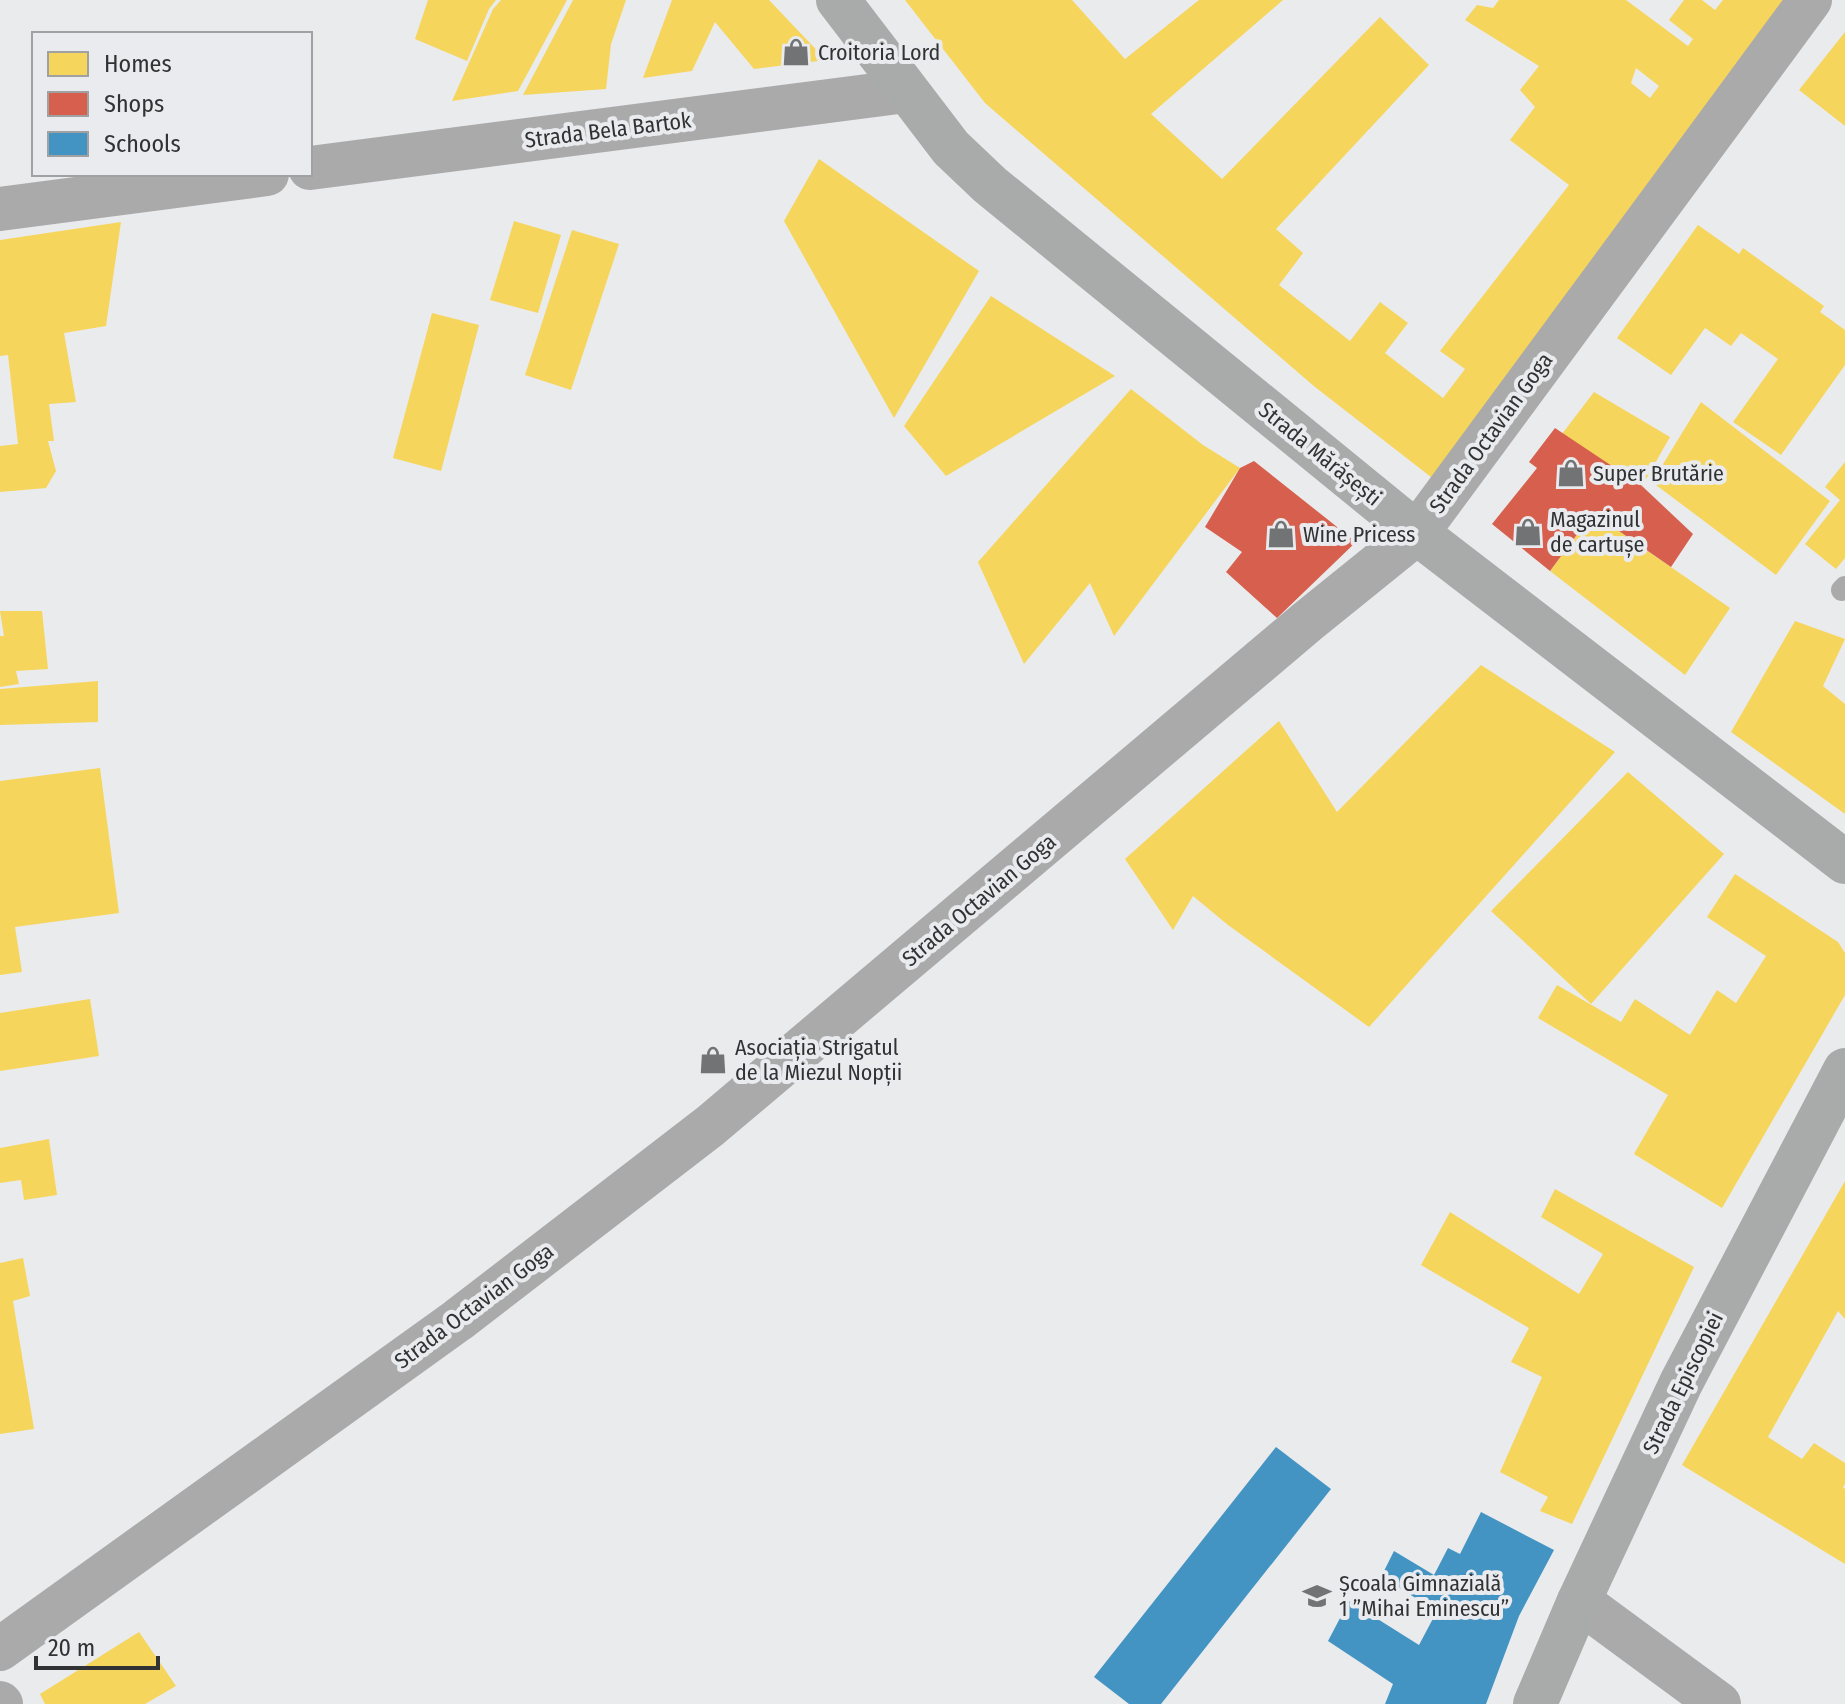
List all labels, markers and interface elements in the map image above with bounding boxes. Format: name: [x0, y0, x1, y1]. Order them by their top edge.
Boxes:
legend: [32, 32, 312, 176]
shop icon: Croitoria Lord: [781, 37, 811, 67]
place label: Croitoria Lord: [818, 39, 940, 66]
text: Homes: [104, 50, 172, 78]
text: Shops: [104, 90, 164, 118]
street label: Strada Bela Bartok: [523, 106, 693, 154]
text: Schools: [104, 130, 181, 158]
street label: Strada Octavian Goga: [1424, 347, 1558, 519]
street label: Strada Mărășești: [1253, 396, 1387, 512]
shop icon: Super Brutărie: [1556, 458, 1586, 488]
place label: Super Brutărie: [1593, 460, 1724, 487]
place label: Magazinul de cartușe: [1550, 506, 1644, 558]
shop icon: Magazinul de cartușe: [1513, 517, 1543, 547]
shop icon: Wine Pricess: [1266, 519, 1296, 549]
place label: Wine Pricess: [1303, 521, 1415, 548]
street label: Strada Octavian Goga: [897, 828, 1061, 972]
place label: Asociația Strigatul de la Miezul Nopții: [735, 1034, 902, 1086]
shop icon: Asociația Strigatul de la Miezul Nopții: [698, 1045, 728, 1075]
street label: Strada Octavian Goga: [389, 1237, 559, 1375]
street label: Strada Episcopiei: [1637, 1308, 1729, 1458]
place label: Școala Gimnazială 1 ”Mihai Eminescu”: [1339, 1570, 1509, 1622]
school or university icon: Școala Gimnazială 1 ”Mihai Eminescu”: [1302, 1581, 1332, 1611]
scale bar: [36, 1620, 158, 1670]
text: 20 m: [48, 1634, 95, 1662]

